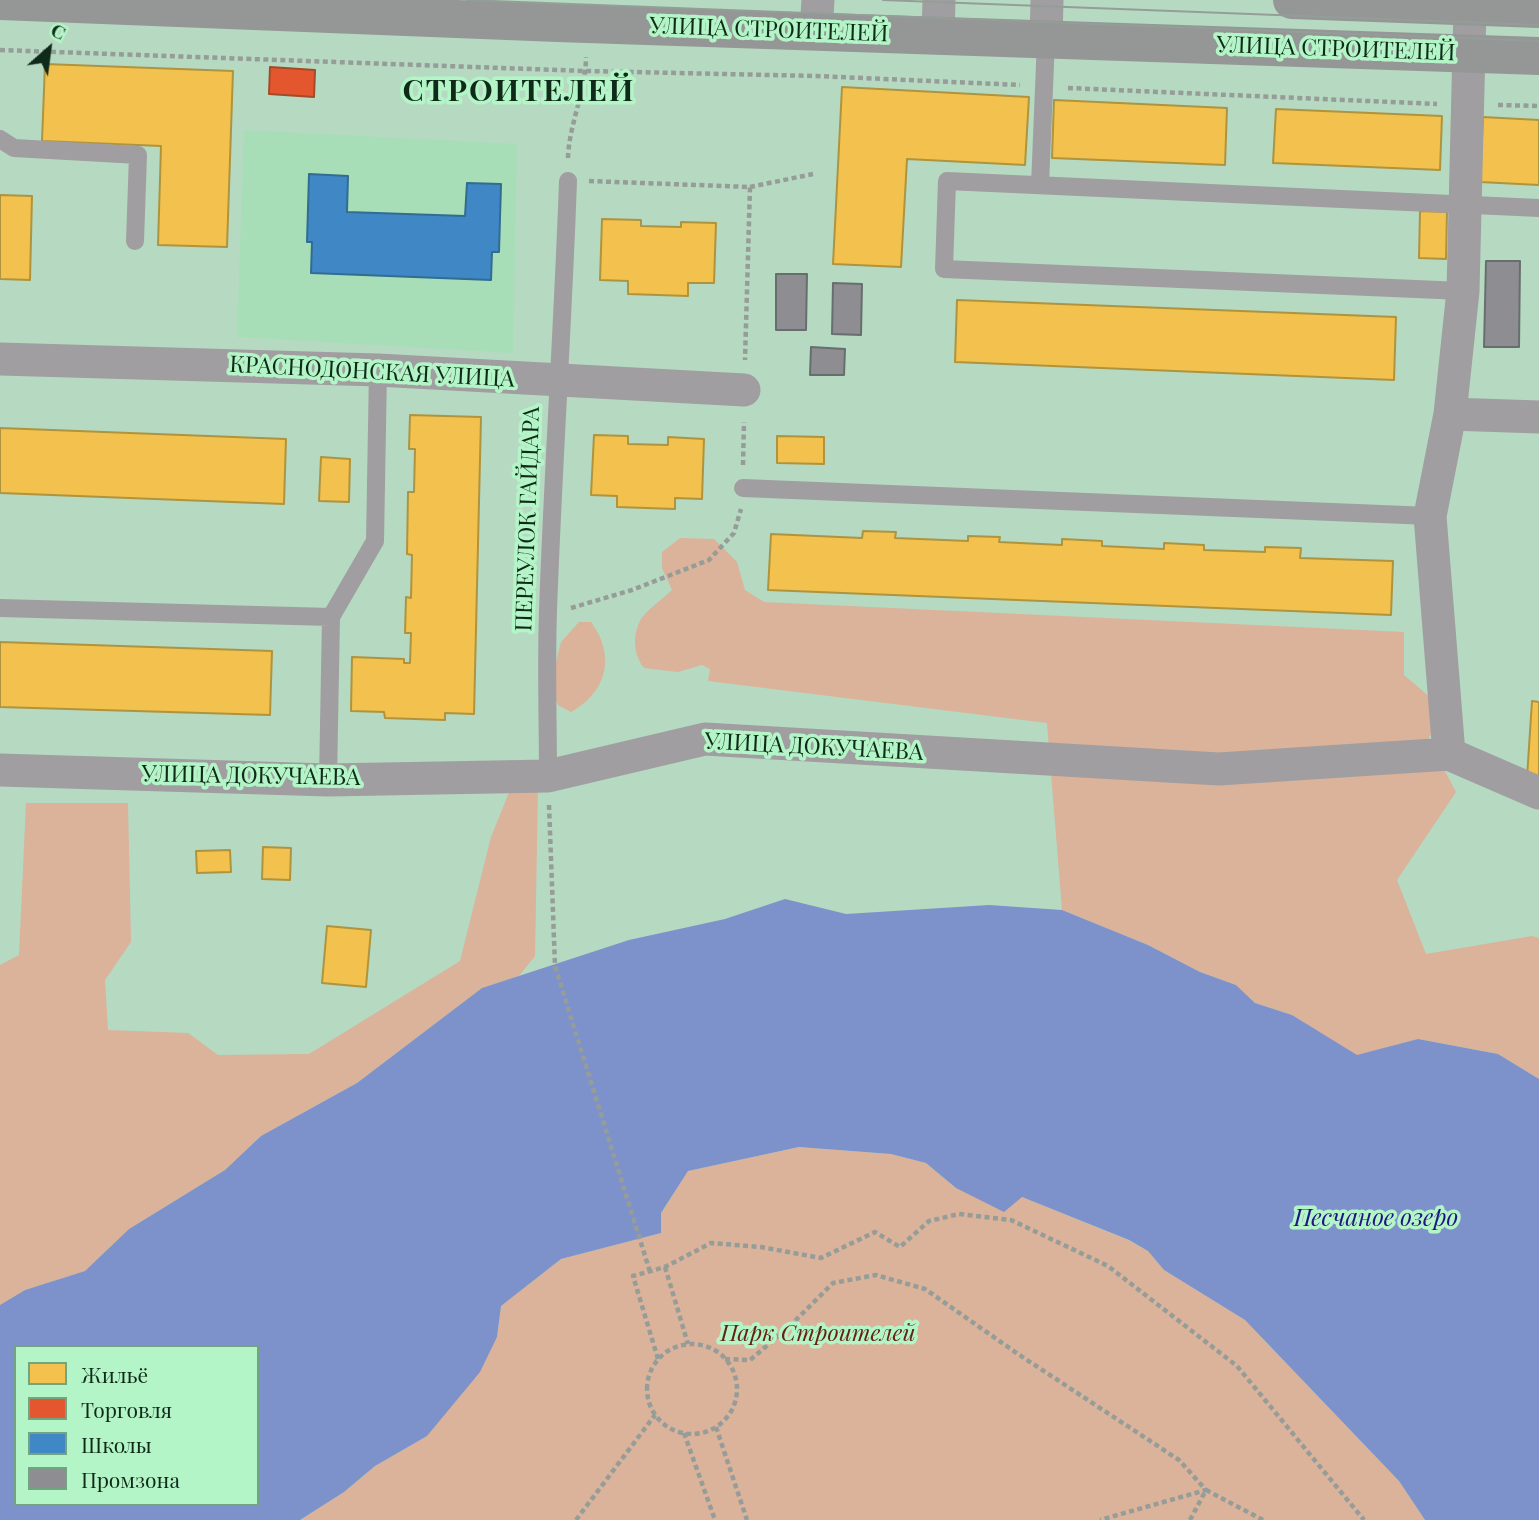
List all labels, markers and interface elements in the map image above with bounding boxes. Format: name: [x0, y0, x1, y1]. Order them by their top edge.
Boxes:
street label: УЛИЦА СТРОИТЕЛЕЙ: [649, 12, 889, 48]
north arrow: [14, 14, 84, 84]
text: С: [47, 16, 71, 45]
street label: УЛИЦА СТРОИТЕЛЕЙ: [1216, 31, 1456, 67]
district label: СТРОИТЕЛЕЙ: [404, 74, 634, 110]
street label: КРАСНОДОНСКАЯ УЛИЦА: [229, 351, 515, 393]
street label: ПЕРЕУЛОК ГАЙДАРА: [510, 406, 546, 632]
street label: УЛИЦА ДОКУЧАЕВА: [704, 727, 924, 767]
street label: УЛИЦА ДОКУЧАЕВА: [141, 760, 361, 792]
water label: Песчаное озеро: [1294, 1205, 1458, 1233]
park label: Парк Строителей: [721, 1320, 915, 1348]
legend: [14, 1345, 259, 1506]
text: Жильё: [81, 1360, 148, 1388]
text: Торговля: [81, 1395, 172, 1423]
text: Школы: [81, 1430, 152, 1458]
text: Промзона: [81, 1465, 180, 1493]

